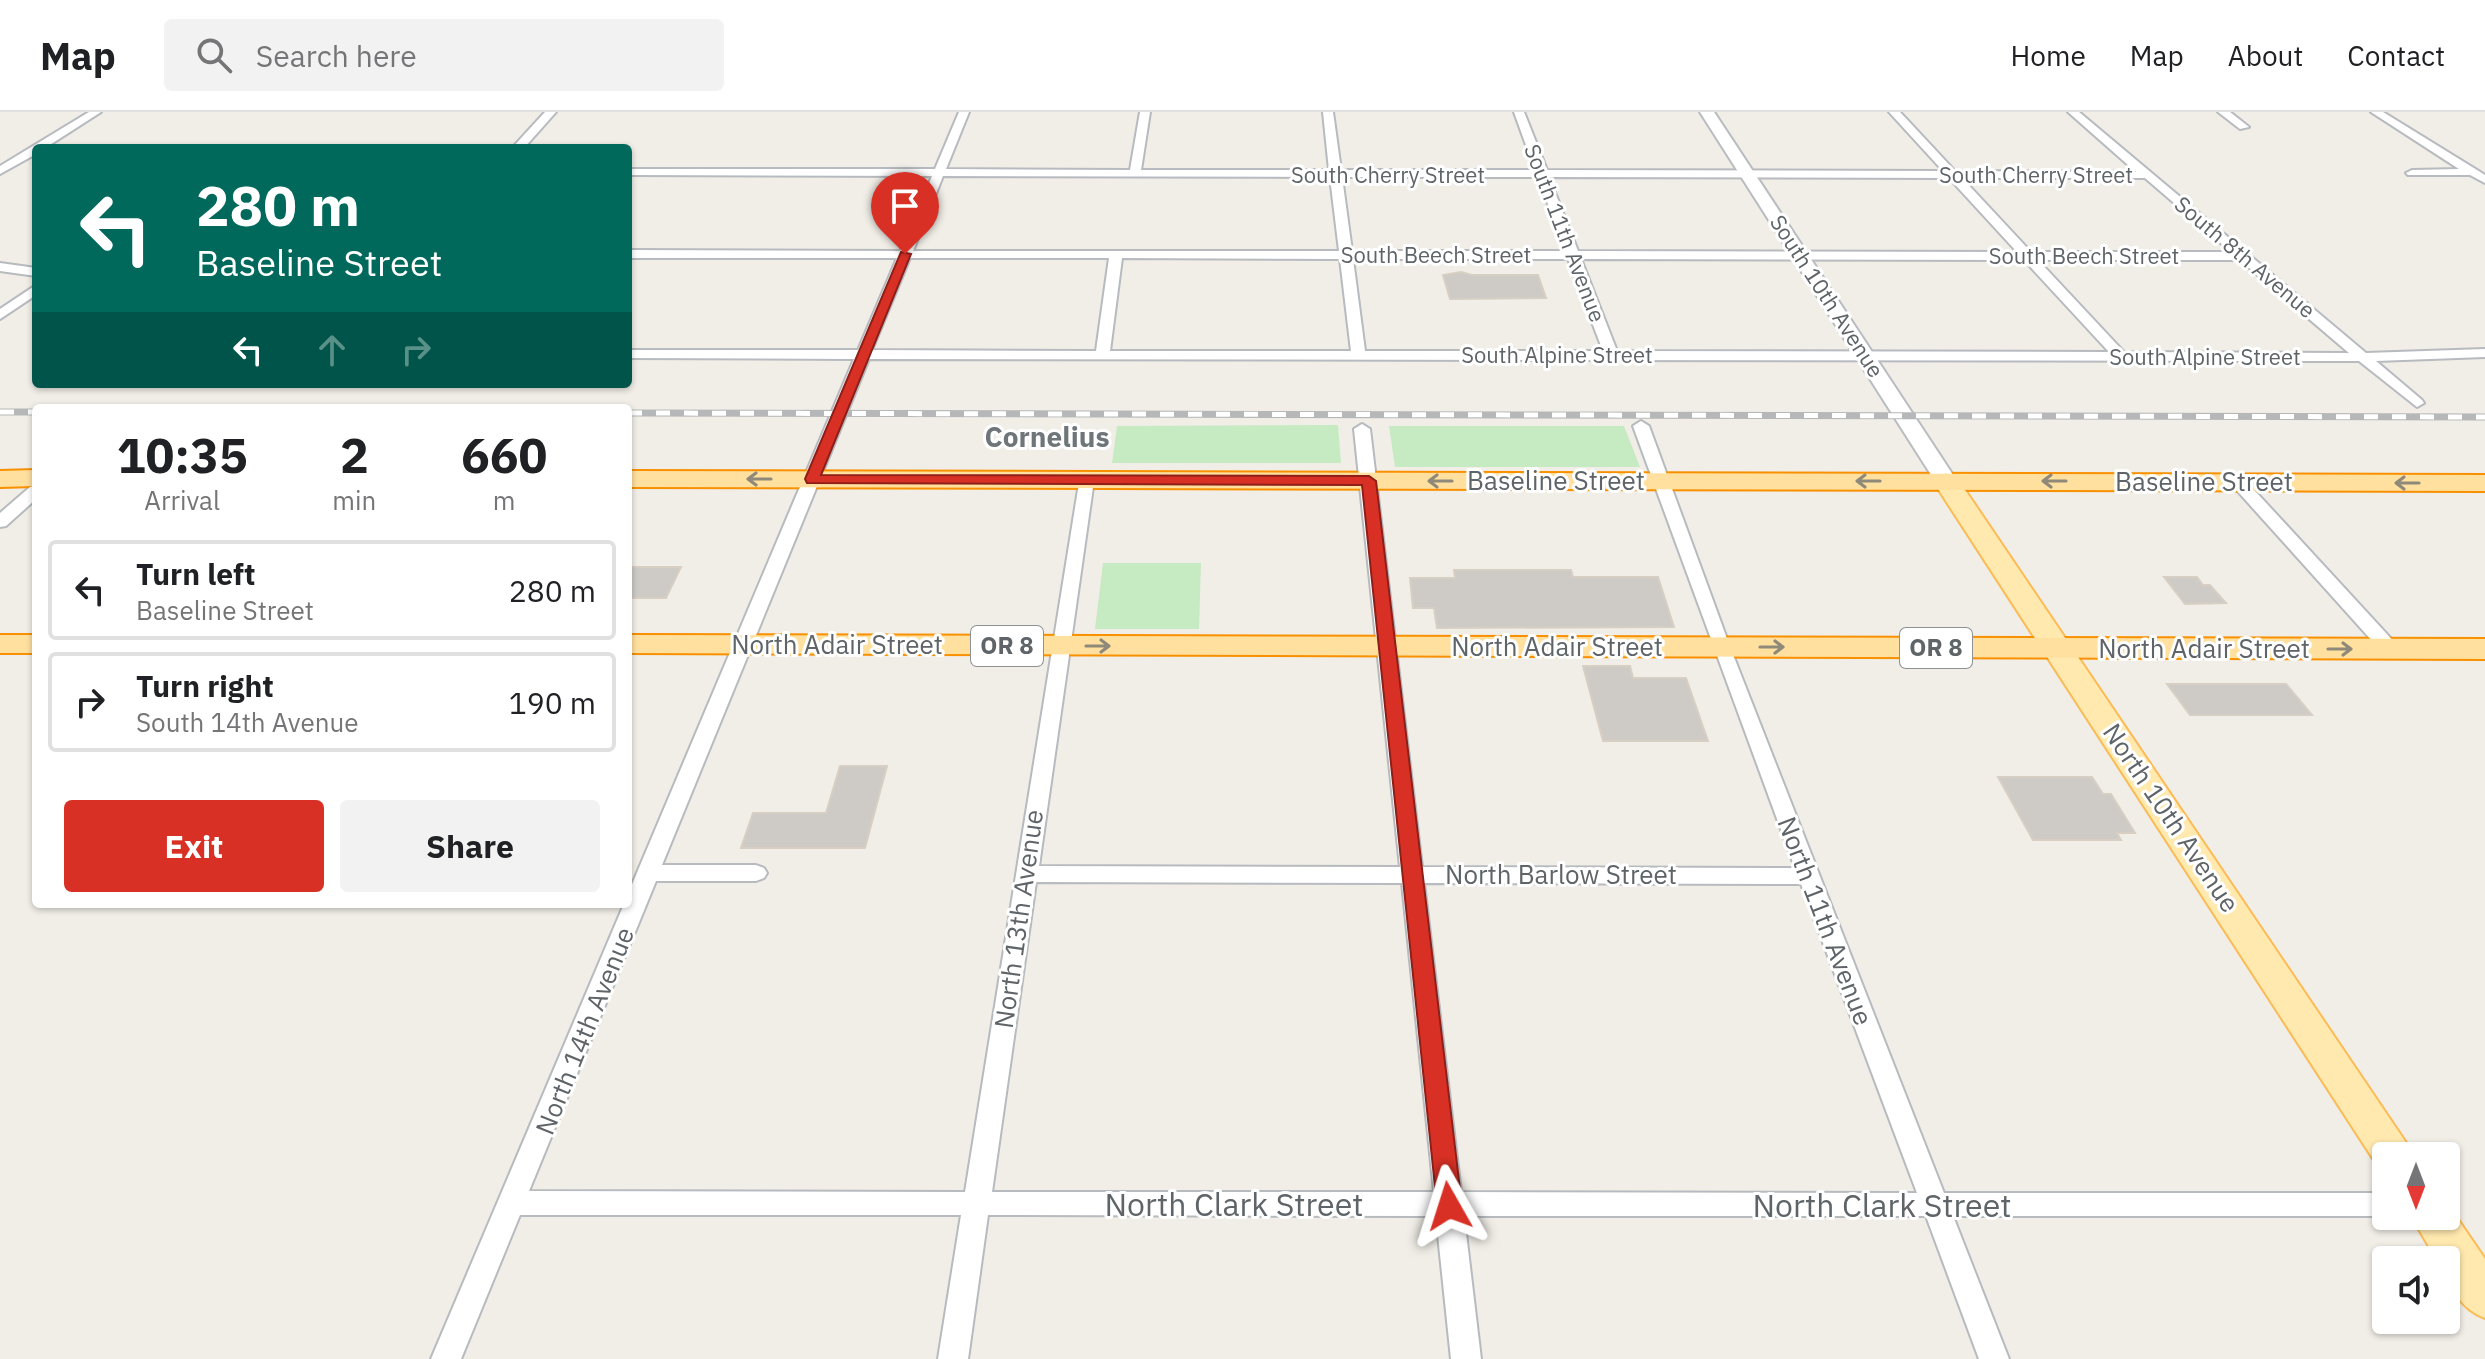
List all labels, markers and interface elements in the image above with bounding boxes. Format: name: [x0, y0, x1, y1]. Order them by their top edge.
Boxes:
search box: [164, 19, 724, 91]
text: Map: [40, 31, 116, 80]
icon: search: [192, 33, 236, 77]
text: Search here: [256, 36, 417, 75]
text: Home: [2010, 37, 2086, 74]
text: Map: [2130, 37, 2184, 74]
text: About: [2228, 37, 2303, 74]
text: Contact: [2347, 37, 2445, 74]
street label: South 11th Avenue: [1518, 140, 1613, 326]
street label: South Cherry Street: [1291, 160, 1485, 189]
street label: South Cherry Street: [1939, 160, 2133, 189]
text: 280 m: [196, 169, 360, 241]
pin: [871, 172, 939, 254]
icon: left: [64, 176, 168, 280]
icon: arrive: [883, 184, 927, 228]
street label: South 8th Avenue: [2169, 189, 2322, 324]
street label: South 10th Avenue: [1764, 209, 1891, 383]
text: Baseline Street: [196, 239, 442, 286]
street label: South Beech Street: [1341, 240, 1531, 269]
street label: South Beech Street: [1989, 241, 2179, 270]
icon: left: [226, 328, 270, 372]
icon: ahead: [310, 328, 354, 372]
icon: right: [394, 328, 438, 372]
street label: South Alpine Street: [1461, 340, 1653, 369]
street label: South Alpine Street: [2109, 342, 2301, 371]
district label: Cornelius: [984, 418, 1110, 455]
text: 10:35: [117, 424, 248, 486]
text: 2: [340, 424, 369, 486]
text: 660: [461, 424, 547, 486]
street label: Baseline Street: [1467, 463, 1645, 497]
street label: Baseline Street: [2115, 464, 2293, 498]
one-way arrow: [746, 471, 773, 487]
one-way arrow: [1427, 473, 1454, 489]
one-way arrow: [1855, 473, 1882, 489]
one-way arrow: [2041, 473, 2068, 489]
one-way arrow: [2394, 475, 2421, 491]
text: Arrival: [144, 483, 220, 517]
text: min: [332, 483, 376, 517]
text: m: [493, 483, 515, 517]
text: Turn left: [136, 554, 255, 593]
icon: left: [68, 568, 112, 612]
text: 280 m: [509, 571, 596, 610]
text: Baseline Street: [136, 593, 314, 627]
road number: OR 8: [971, 626, 1043, 666]
street label: North Adair Street: [731, 627, 943, 661]
road number: OR 8: [1900, 628, 1972, 668]
street label: North Adair Street: [1451, 629, 1663, 663]
street label: North Adair Street: [2098, 631, 2310, 665]
one-way arrow: [1084, 638, 1111, 654]
one-way arrow: [1758, 639, 1785, 655]
one-way arrow: [2326, 641, 2353, 657]
text: Turn right: [136, 666, 274, 705]
icon: right: [68, 680, 112, 724]
text: 190 m: [509, 683, 596, 722]
text: South 14th Avenue: [136, 705, 359, 739]
street label: North 10th Avenue: [2096, 716, 2248, 918]
button: Exit: [64, 800, 324, 892]
button: Share: [340, 800, 600, 892]
street label: North 13th Avenue: [986, 807, 1050, 1030]
street label: North 11th Avenue: [1771, 812, 1881, 1030]
street label: North Barlow Street: [1445, 857, 1677, 891]
street label: North 14th Avenue: [527, 922, 641, 1139]
north arrow: [2372, 1142, 2460, 1230]
map controls: [2372, 1142, 2460, 1334]
position arrow: [1407, 1164, 1491, 1248]
street label: North Clark Street: [1105, 1183, 1363, 1225]
street label: North Clark Street: [1753, 1184, 2011, 1226]
button: sound: [2372, 1246, 2460, 1334]

